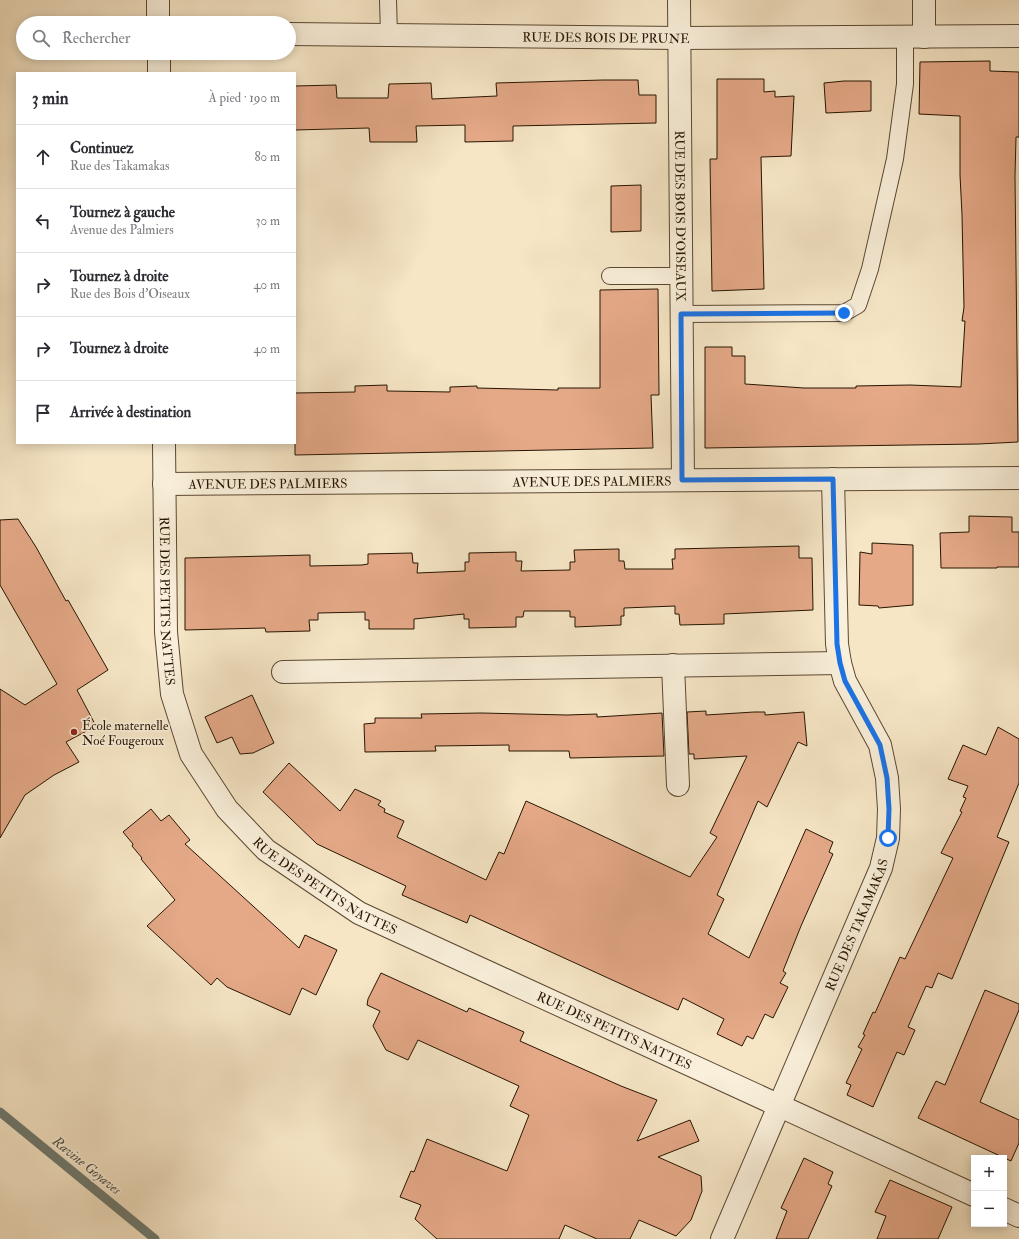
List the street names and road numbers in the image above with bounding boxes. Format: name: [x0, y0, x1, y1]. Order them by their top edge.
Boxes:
street label: RUE DES BOIS DE PRUNE: [522, 29, 690, 47]
street label: RUE DES BOIS D'OISEAUX: [671, 130, 689, 302]
street label: AVENUE DES PALMIERS: [511, 473, 672, 491]
street label: AVENUE DES PALMIERS: [187, 476, 348, 493]
street label: RUE DES PETITS NATTES: [156, 517, 178, 686]
street label: RUE DES PETITS NATTES: [249, 834, 400, 938]
street label: RUE DES TAKAMAKAS: [822, 857, 892, 994]
street label: RUE DES PETITS NATTES: [534, 989, 694, 1074]

